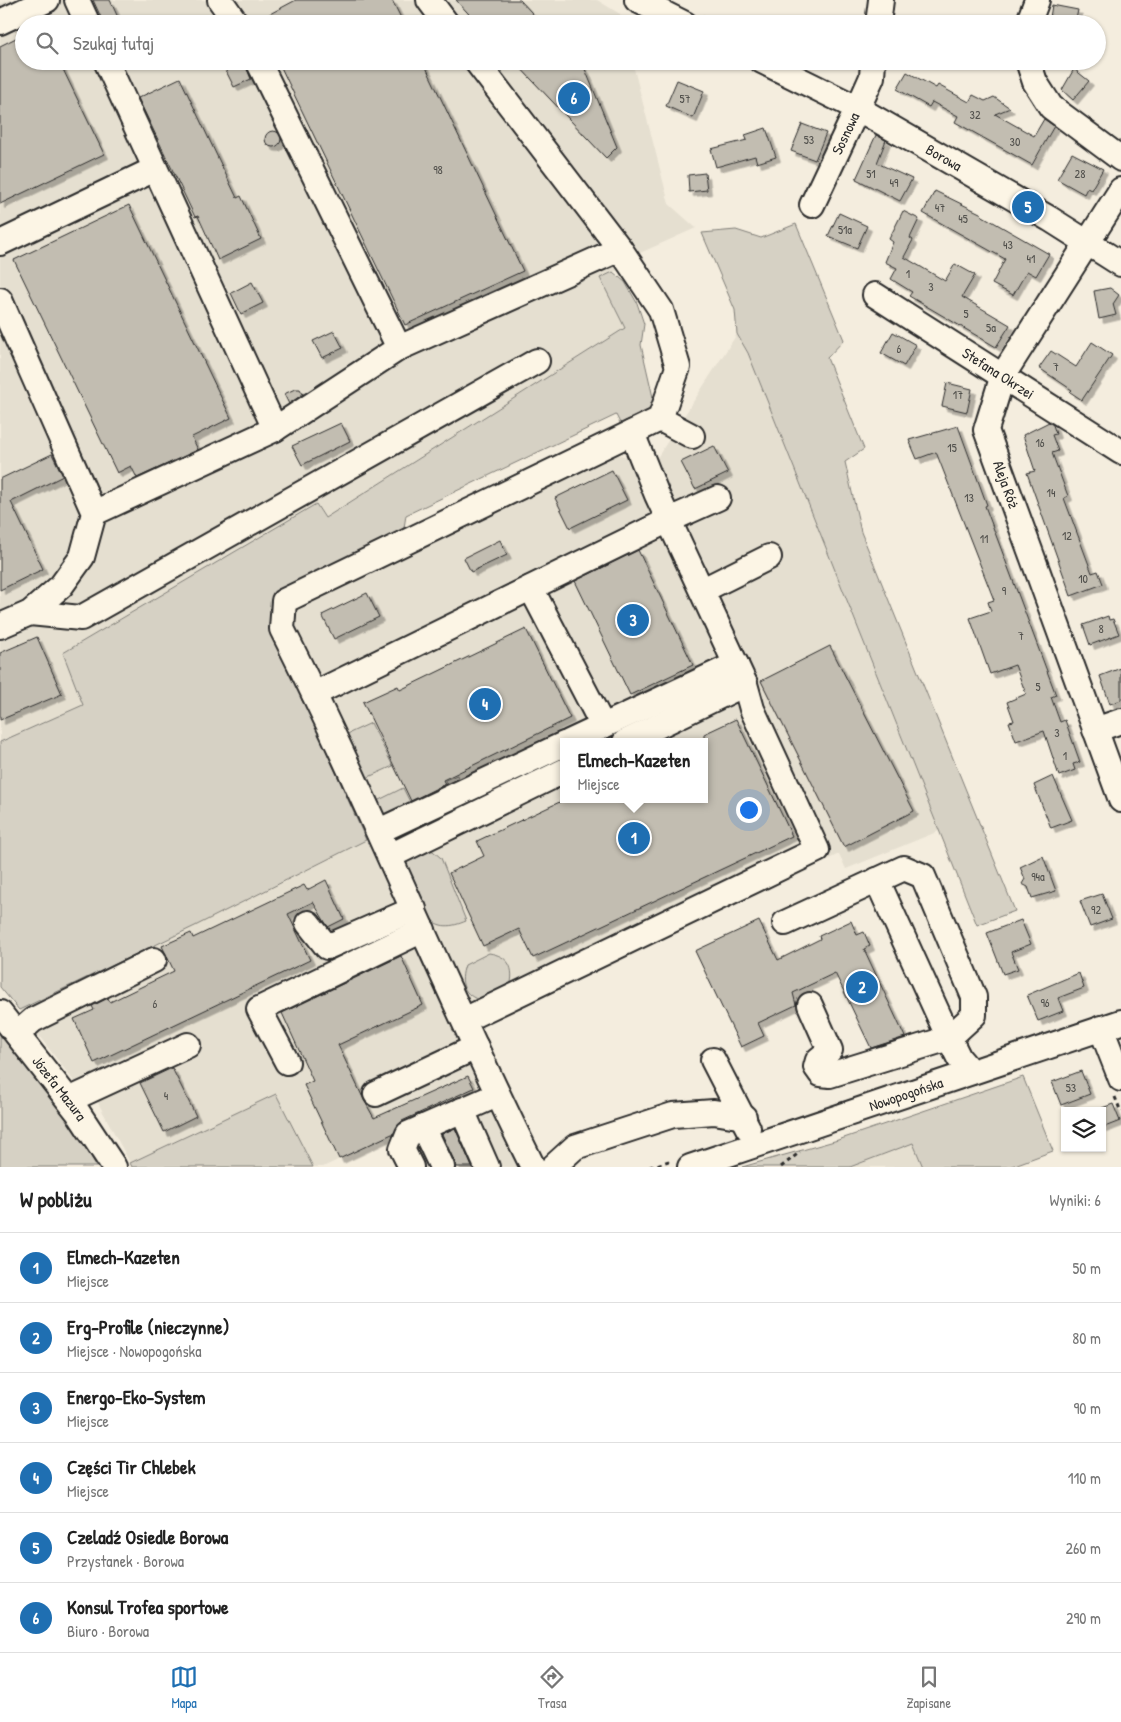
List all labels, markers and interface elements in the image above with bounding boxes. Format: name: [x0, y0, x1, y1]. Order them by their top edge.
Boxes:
search box: [15, 15, 1106, 70]
icon: search: [33, 29, 61, 57]
text: Szukaj tutaj: [73, 30, 154, 56]
pin: 6: [558, 79, 590, 117]
house number: 57: [679, 90, 691, 107]
house number: 32: [970, 106, 981, 123]
street label: Sosnowa: [826, 109, 864, 158]
house number: 53: [804, 131, 814, 148]
house number: 30: [1010, 133, 1020, 150]
street label: Borowa: [922, 139, 966, 176]
house number: 98: [433, 161, 443, 178]
house number: 51: [866, 165, 876, 182]
house number: 28: [1075, 165, 1085, 182]
house number: 49: [890, 174, 899, 191]
pin: 5: [1012, 188, 1044, 226]
house number: 47: [935, 199, 945, 216]
house number: 45: [958, 210, 968, 227]
house number: 51a: [838, 221, 852, 238]
house number: 43: [1003, 236, 1013, 253]
house number: 41: [1027, 250, 1035, 267]
house number: 1: [906, 265, 910, 282]
house number: 3: [928, 278, 934, 295]
house number: 5: [963, 305, 969, 322]
house number: 5a: [986, 319, 996, 336]
house number: 6: [897, 340, 902, 357]
street label: Stefana Okrzei: [958, 342, 1038, 404]
house number: 7: [1053, 358, 1059, 375]
house number: 17: [953, 386, 963, 403]
house number: 16: [1035, 434, 1045, 451]
house number: 15: [947, 439, 957, 456]
street label: Aleja Róż: [988, 457, 1025, 512]
house number: 14: [1047, 484, 1056, 501]
house number: 13: [964, 489, 974, 506]
house number: 12: [1062, 527, 1072, 544]
house number: 11: [980, 530, 988, 547]
house number: 10: [1078, 570, 1088, 587]
house number: 9: [1002, 582, 1007, 599]
pin: 3: [617, 601, 649, 639]
house number: 8: [1098, 620, 1104, 637]
house number: 7: [1018, 627, 1024, 644]
house number: 5: [1035, 678, 1041, 695]
pin: 4: [469, 685, 501, 723]
house number: 3: [1054, 724, 1060, 741]
popup: [560, 738, 708, 803]
text: Elmech-Kazeten: [578, 747, 690, 773]
house number: 1: [1063, 747, 1067, 764]
text: Miejsce: [578, 773, 620, 795]
your location: [736, 797, 762, 823]
pin: 1: [618, 819, 650, 857]
house number: 94a: [1031, 868, 1045, 885]
house number: 92: [1091, 901, 1101, 918]
pin: 2: [846, 968, 878, 1006]
house number: 96: [1040, 994, 1050, 1011]
house number: 6: [153, 995, 158, 1012]
street label: Józefa Mazura: [27, 1051, 92, 1125]
street label: Nowopogońska: [866, 1072, 946, 1116]
house number: 53: [1066, 1079, 1076, 1096]
house number: 4: [164, 1087, 169, 1104]
map controls: [1061, 1107, 1106, 1152]
button: layers: [1061, 1107, 1106, 1152]
text: W pobliżu: [20, 1185, 92, 1214]
text: Wyniki: 6: [1050, 1189, 1101, 1211]
text: Elmech-Kazeten: [67, 1244, 180, 1270]
text: 1: [33, 1257, 39, 1279]
text: 50 m: [1073, 1257, 1101, 1279]
text: Miejsce: [67, 1270, 109, 1292]
text: Erg-Profile (nieczynne): [67, 1314, 230, 1340]
text: 2: [32, 1327, 40, 1349]
text: 80 m: [1072, 1327, 1101, 1349]
text: Miejsce · Nowopogońska: [67, 1340, 202, 1362]
text: Energo-Eko-System: [67, 1384, 205, 1410]
text: 3: [32, 1397, 40, 1419]
text: 90 m: [1073, 1397, 1101, 1419]
text: Miejsce: [67, 1410, 109, 1432]
text: Części Tir Chlebek: [67, 1454, 196, 1480]
text: 4: [33, 1467, 39, 1489]
text: 110 m: [1068, 1467, 1101, 1489]
text: Miejsce: [67, 1480, 109, 1502]
text: Czeladź Osiedle Borowa: [67, 1524, 228, 1550]
text: 5: [33, 1537, 39, 1559]
text: 260 m: [1065, 1537, 1101, 1559]
text: Przystanek · Borowa: [67, 1550, 184, 1572]
text: Konsul Trofea sportowe: [67, 1594, 229, 1620]
text: 6: [33, 1607, 39, 1629]
text: 290 m: [1066, 1607, 1101, 1629]
text: Biuro · Borowa: [67, 1620, 149, 1642]
tab: Mapa: [170, 1663, 198, 1712]
tab: Trasa: [538, 1663, 566, 1712]
tab: Zapisane: [906, 1663, 951, 1712]

